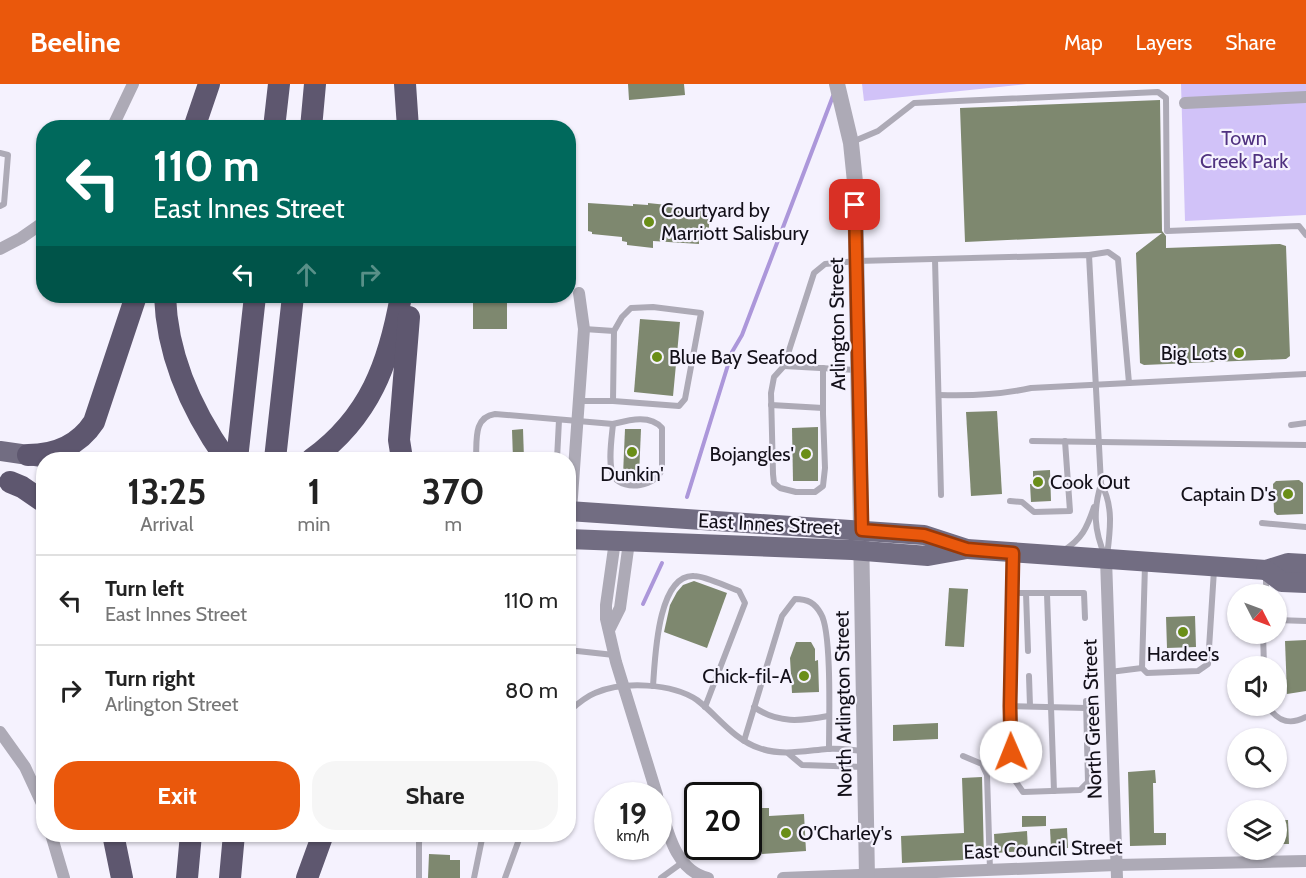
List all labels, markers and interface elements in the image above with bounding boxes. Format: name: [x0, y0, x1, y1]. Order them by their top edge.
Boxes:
text: Beeline: [30, 25, 120, 59]
text: Map: [1064, 30, 1103, 55]
text: Layers: [1136, 30, 1192, 55]
text: Share: [1225, 30, 1276, 55]
park label: Town Creek Park: [1200, 126, 1288, 173]
text: 110 m: [153, 140, 260, 192]
icon: left: [54, 144, 132, 222]
pin: [829, 179, 880, 230]
icon: arrive: [838, 188, 871, 221]
text: East Innes Street: [153, 192, 345, 225]
place label: Courtyard by Marriott Salisbury: [661, 198, 809, 245]
marker: Courtyard by Marriott Salisbury: [642, 215, 656, 229]
street label: Arlington Street: [824, 257, 850, 391]
icon: left: [227, 258, 260, 291]
icon: ahead: [290, 258, 323, 291]
icon: right: [353, 258, 386, 291]
place label: Big Lots: [1161, 341, 1227, 365]
place label: Blue Bay Seafood: [669, 345, 817, 369]
marker: Big Lots: [1232, 346, 1246, 360]
marker: Blue Bay Seafood: [650, 350, 664, 364]
place label: Bojangles': [710, 442, 794, 466]
marker: Dunkin': [625, 445, 639, 459]
marker: Bojangles': [799, 447, 813, 461]
place label: Dunkin': [600, 462, 664, 486]
text: 13:25: [127, 469, 206, 513]
text: 1: [307, 469, 321, 513]
text: 370: [422, 469, 485, 513]
place label: Cook Out: [1050, 470, 1130, 494]
marker: Cook Out: [1031, 475, 1045, 489]
place label: Captain D's: [1181, 482, 1276, 506]
marker: Captain D's: [1281, 487, 1295, 501]
street label: East Innes Street: [698, 508, 841, 540]
text: Arrival: [140, 512, 193, 536]
text: min: [298, 512, 331, 536]
text: m: [444, 512, 462, 536]
text: Turn left: [105, 575, 184, 602]
icon: left: [54, 584, 87, 617]
north arrow: [1227, 584, 1287, 644]
map controls: [1227, 584, 1287, 860]
text: 110 m: [504, 587, 558, 614]
text: East Innes Street: [105, 602, 247, 626]
street label: North Arlington Street: [829, 610, 857, 798]
marker: Hardee's: [1176, 625, 1190, 639]
street label: North Green Street: [1077, 638, 1107, 799]
place label: Hardee's: [1147, 642, 1219, 666]
button: sound: [1227, 656, 1287, 716]
place label: Chick-fil-A: [702, 664, 793, 688]
text: Turn right: [105, 665, 195, 692]
marker: Chick-fil-A: [797, 669, 811, 683]
icon: right: [54, 674, 87, 707]
text: 80 m: [505, 677, 558, 704]
text: Arlington Street: [105, 692, 238, 716]
position arrow: [979, 720, 1043, 784]
button: search: [1227, 728, 1287, 788]
button: Exit: [54, 761, 300, 830]
button: Share: [312, 761, 558, 830]
speed limit sign: 20: [684, 782, 762, 860]
text: 19: [619, 795, 647, 832]
button: layers: [1227, 800, 1287, 860]
place label: O'Charley's: [798, 821, 892, 845]
marker: O'Charley's: [779, 826, 793, 840]
text: km/h: [617, 827, 649, 845]
street label: East Council Street: [963, 834, 1123, 864]

